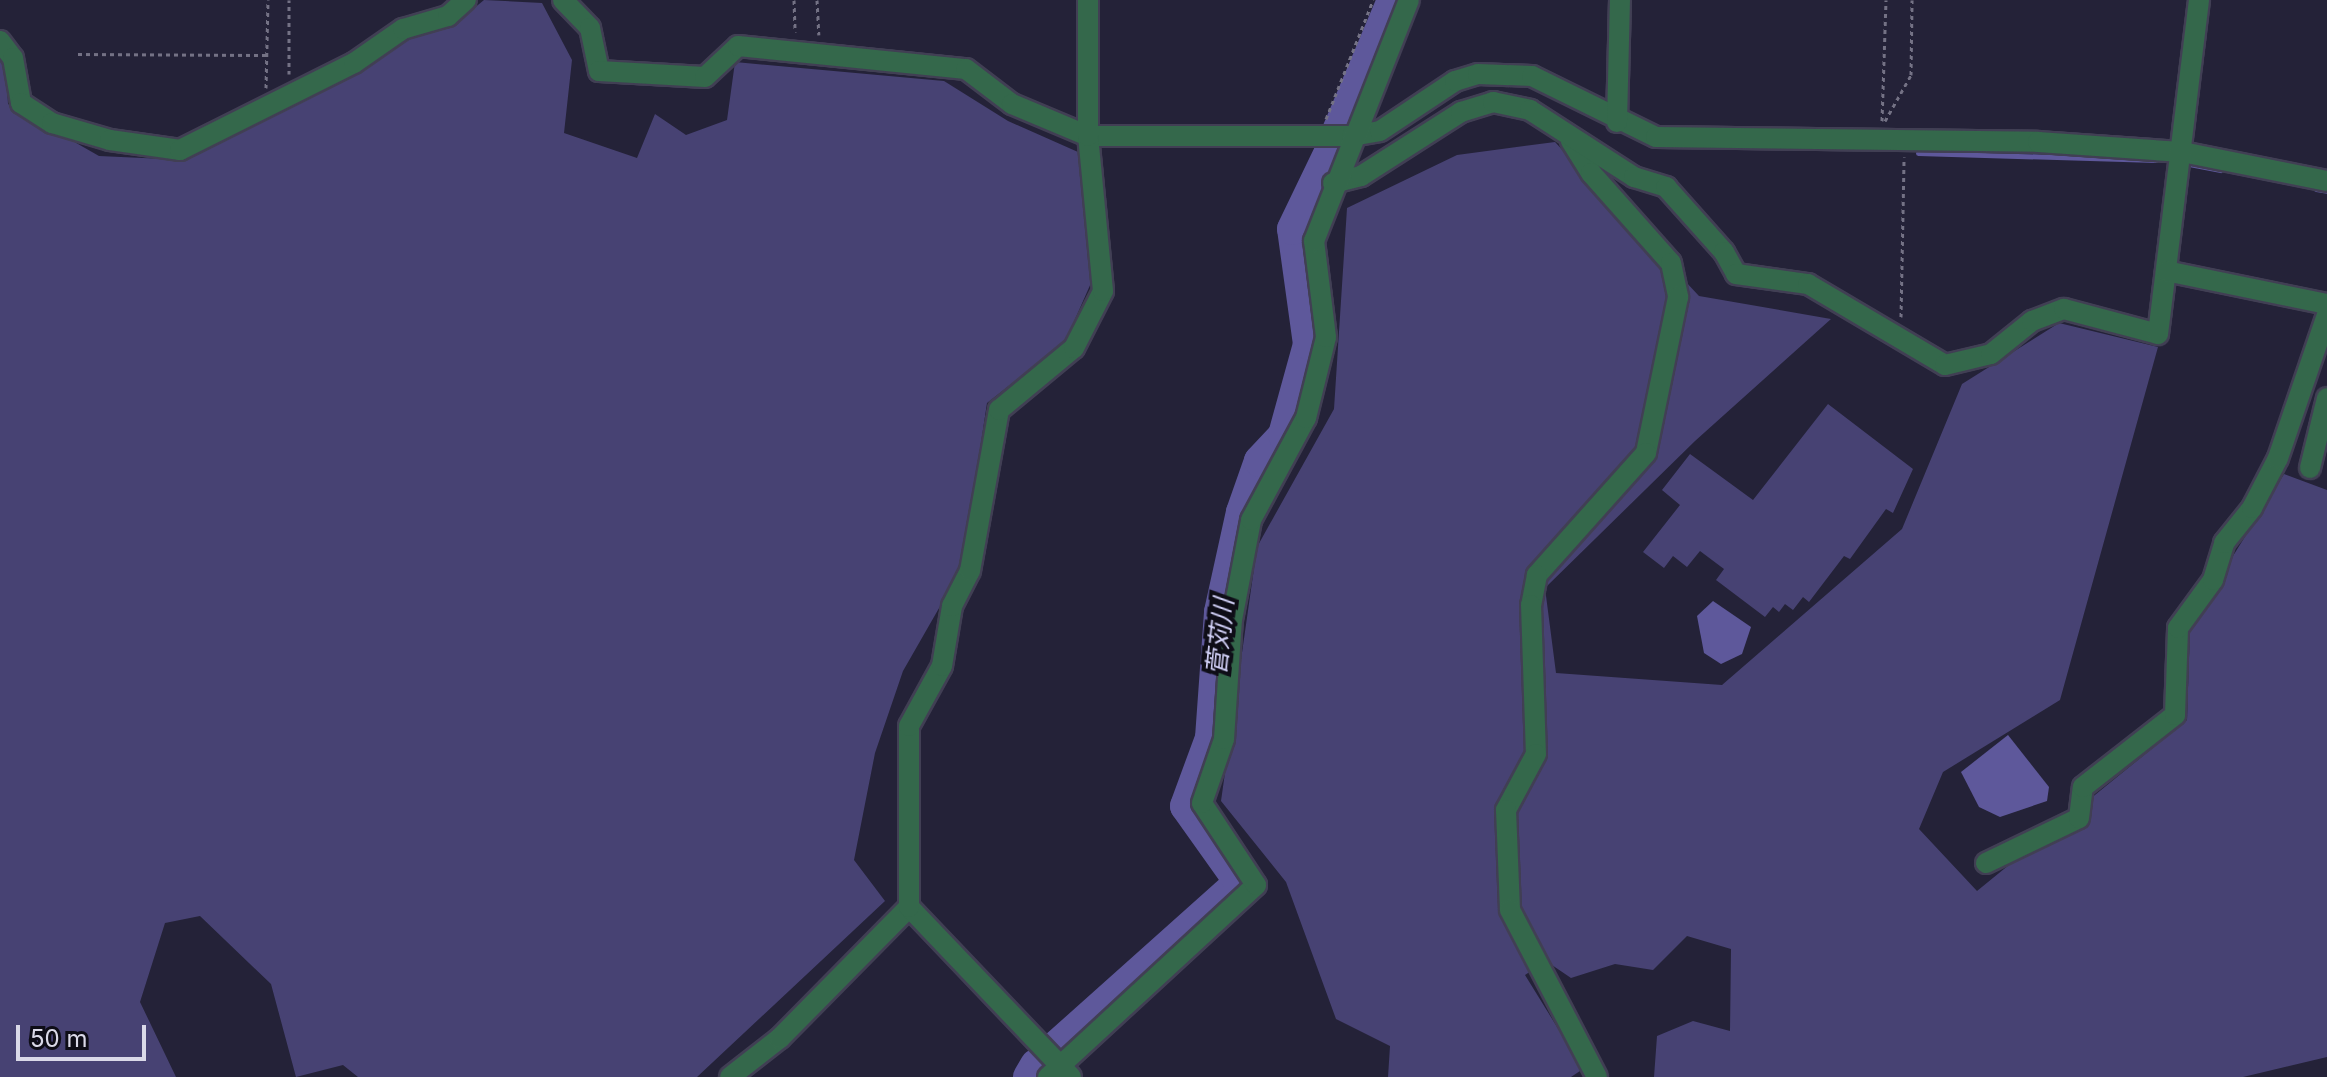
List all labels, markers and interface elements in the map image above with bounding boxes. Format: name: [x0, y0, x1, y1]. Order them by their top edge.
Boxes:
water label: 菅苅川: [1200, 597, 1240, 677]
scale bar: [20, 1009, 150, 1059]
text: 50 m: [30, 1024, 88, 1053]

